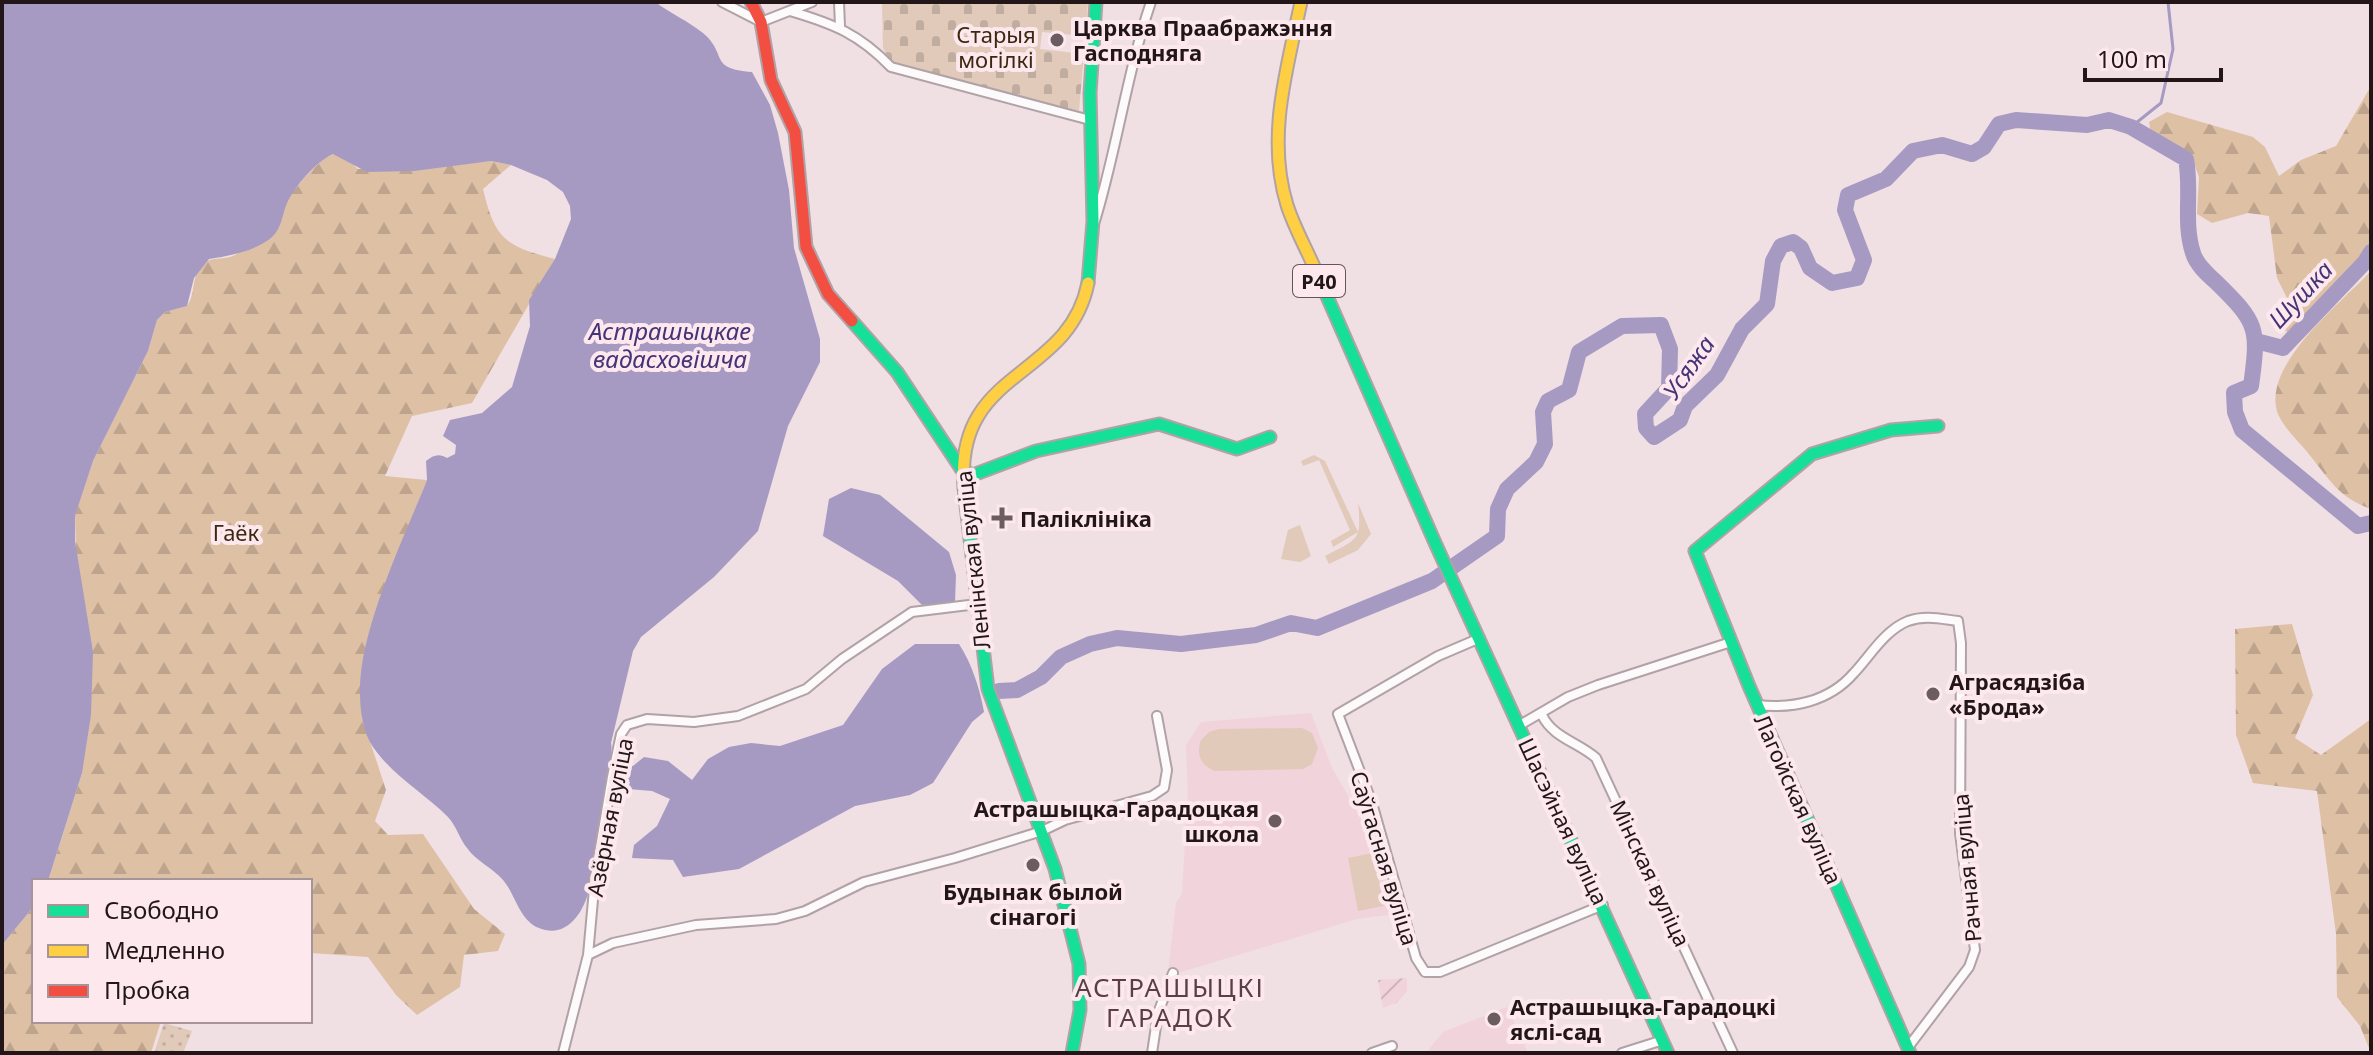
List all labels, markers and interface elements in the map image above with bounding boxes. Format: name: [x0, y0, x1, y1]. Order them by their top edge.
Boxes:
place label: Царква Праабражэння Гасподняга: [1073, 12, 1333, 67]
park label: Старыя могілкі: [956, 19, 1036, 74]
marker: Царква Праабражэння Гасподняга: [1048, 31, 1066, 49]
scale bar: [2085, 32, 2221, 82]
text: 100 m: [2097, 42, 2167, 75]
water label: Шушка: [2260, 253, 2340, 335]
road number: Р40: [1293, 265, 1345, 297]
water label: Астрашыцкае вадасховішча: [587, 314, 751, 375]
water label: Усяжа: [1654, 328, 1722, 405]
street label: Ленінская вуліца: [948, 469, 996, 651]
place label: Паліклініка: [1020, 503, 1152, 533]
marker: Паліклініка: [991, 507, 1013, 529]
park label: Гаёк: [213, 517, 259, 547]
place label: Аграсядзіба «Брода»: [1949, 666, 2085, 721]
marker: Аграсядзіба «Брода»: [1924, 685, 1942, 703]
street label: Лагойская вуліца: [1748, 709, 1850, 889]
street label: Шасэйная вуліца: [1512, 733, 1616, 909]
street label: Азёрная вуліца: [579, 735, 639, 899]
street label: Саўгасная вуліца: [1344, 767, 1426, 949]
place label: Астрашыцка-Гарадоцкая школа: [974, 793, 1259, 848]
street label: Рачная вуліца: [1945, 793, 1987, 943]
street label: Мінская вуліца: [1604, 795, 1698, 951]
marker: Астрашыцка-Гарадоцкая школа: [1266, 812, 1284, 830]
marker: Будынак былой сінагогі: [1024, 856, 1042, 874]
place label: Будынак былой сінагогі: [943, 876, 1123, 931]
legend: [32, 879, 312, 1023]
text: Свободно: [104, 893, 219, 926]
text: Медленно: [104, 933, 225, 966]
district label: АСТРАШЫЦКІ ГАРАДОК: [1075, 969, 1265, 1035]
text: Пробка: [104, 973, 190, 1006]
place label: Астрашыцка-Гарадоцкі яслі-сад: [1510, 991, 1776, 1046]
marker: Астрашыцка-Гарадоцкі яслі-сад: [1485, 1010, 1503, 1028]

